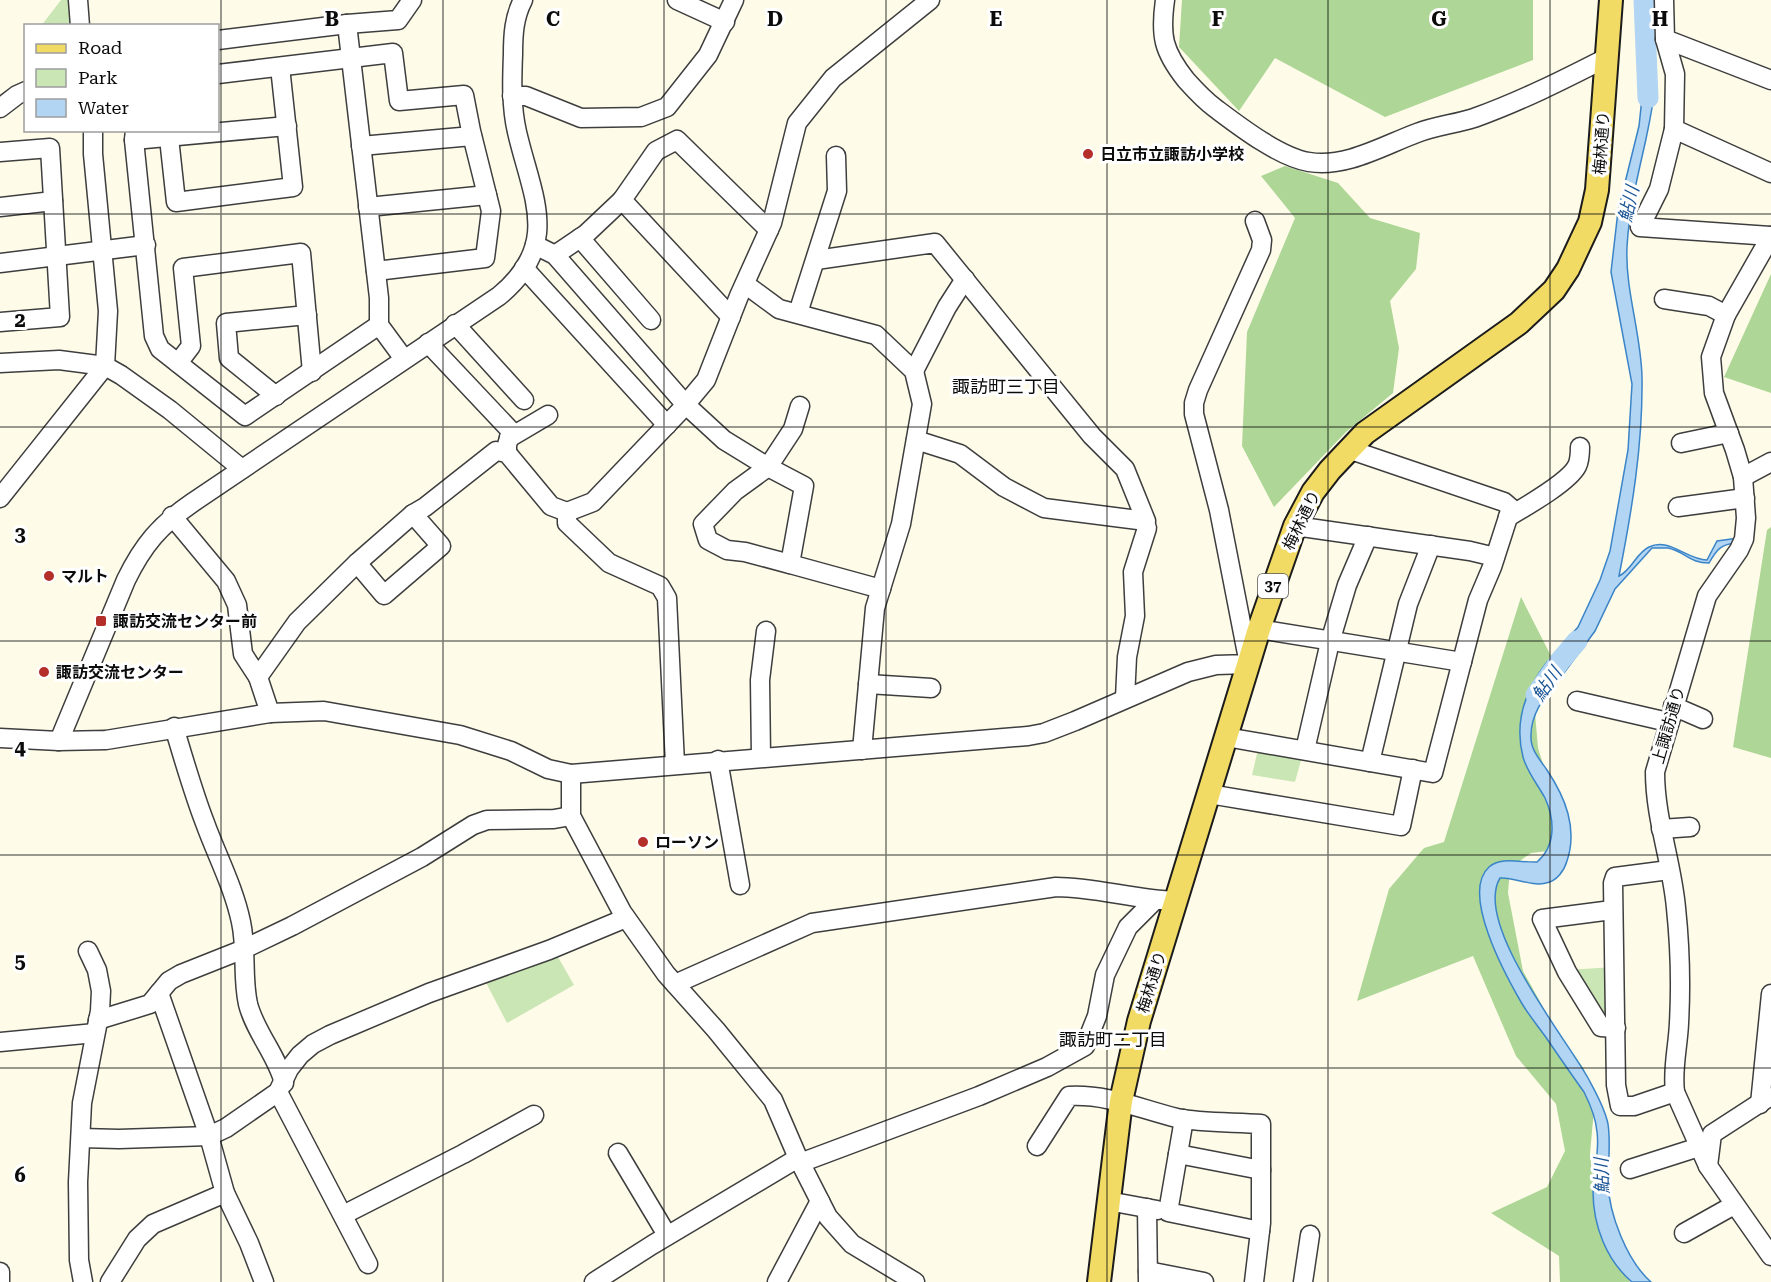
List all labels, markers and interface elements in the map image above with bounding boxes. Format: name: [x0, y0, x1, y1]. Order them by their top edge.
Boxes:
text: B: [325, 7, 339, 31]
text: C: [546, 7, 560, 31]
text: D: [767, 7, 783, 31]
text: E: [990, 7, 1003, 31]
text: F: [1212, 7, 1224, 31]
text: G: [1431, 7, 1447, 31]
text: H: [1652, 7, 1668, 31]
legend: [24, 24, 219, 132]
text: Road: [78, 37, 123, 58]
text: Park: [78, 67, 118, 88]
text: Water: [78, 97, 129, 118]
street label: 梅林通り: [1590, 110, 1613, 176]
place label: 日立市立諏訪小学校: [1100, 145, 1244, 164]
marker: 日立市立諏訪小学校: [1081, 147, 1095, 161]
water label: 鮎川: [1614, 182, 1643, 224]
text: 2: [14, 308, 26, 332]
district label: 諏訪町三丁目: [952, 376, 1060, 397]
street label: 梅林通り: [1279, 487, 1324, 553]
text: 3: [14, 522, 26, 546]
place label: マルト: [61, 567, 109, 586]
marker: マルト: [42, 569, 56, 583]
road number: 37: [1258, 574, 1288, 598]
place label: 諏訪交流センター前: [113, 612, 257, 631]
marker: 諏訪交流センター前: [94, 614, 108, 628]
water label: 鮎川: [1528, 661, 1567, 704]
place label: 諏訪交流センター: [56, 663, 184, 682]
marker: 諏訪交流センター: [37, 665, 51, 679]
street label: 上諏訪通り: [1648, 684, 1689, 766]
text: 4: [14, 736, 26, 760]
place label: ローソン: [655, 833, 719, 852]
marker: ローソン: [636, 835, 650, 849]
text: 5: [14, 949, 26, 973]
street label: 梅林通り: [1133, 949, 1170, 1016]
district label: 諏訪町二丁目: [1059, 1029, 1167, 1050]
water label: 鮎川: [1590, 1156, 1613, 1194]
text: 6: [14, 1163, 26, 1187]

